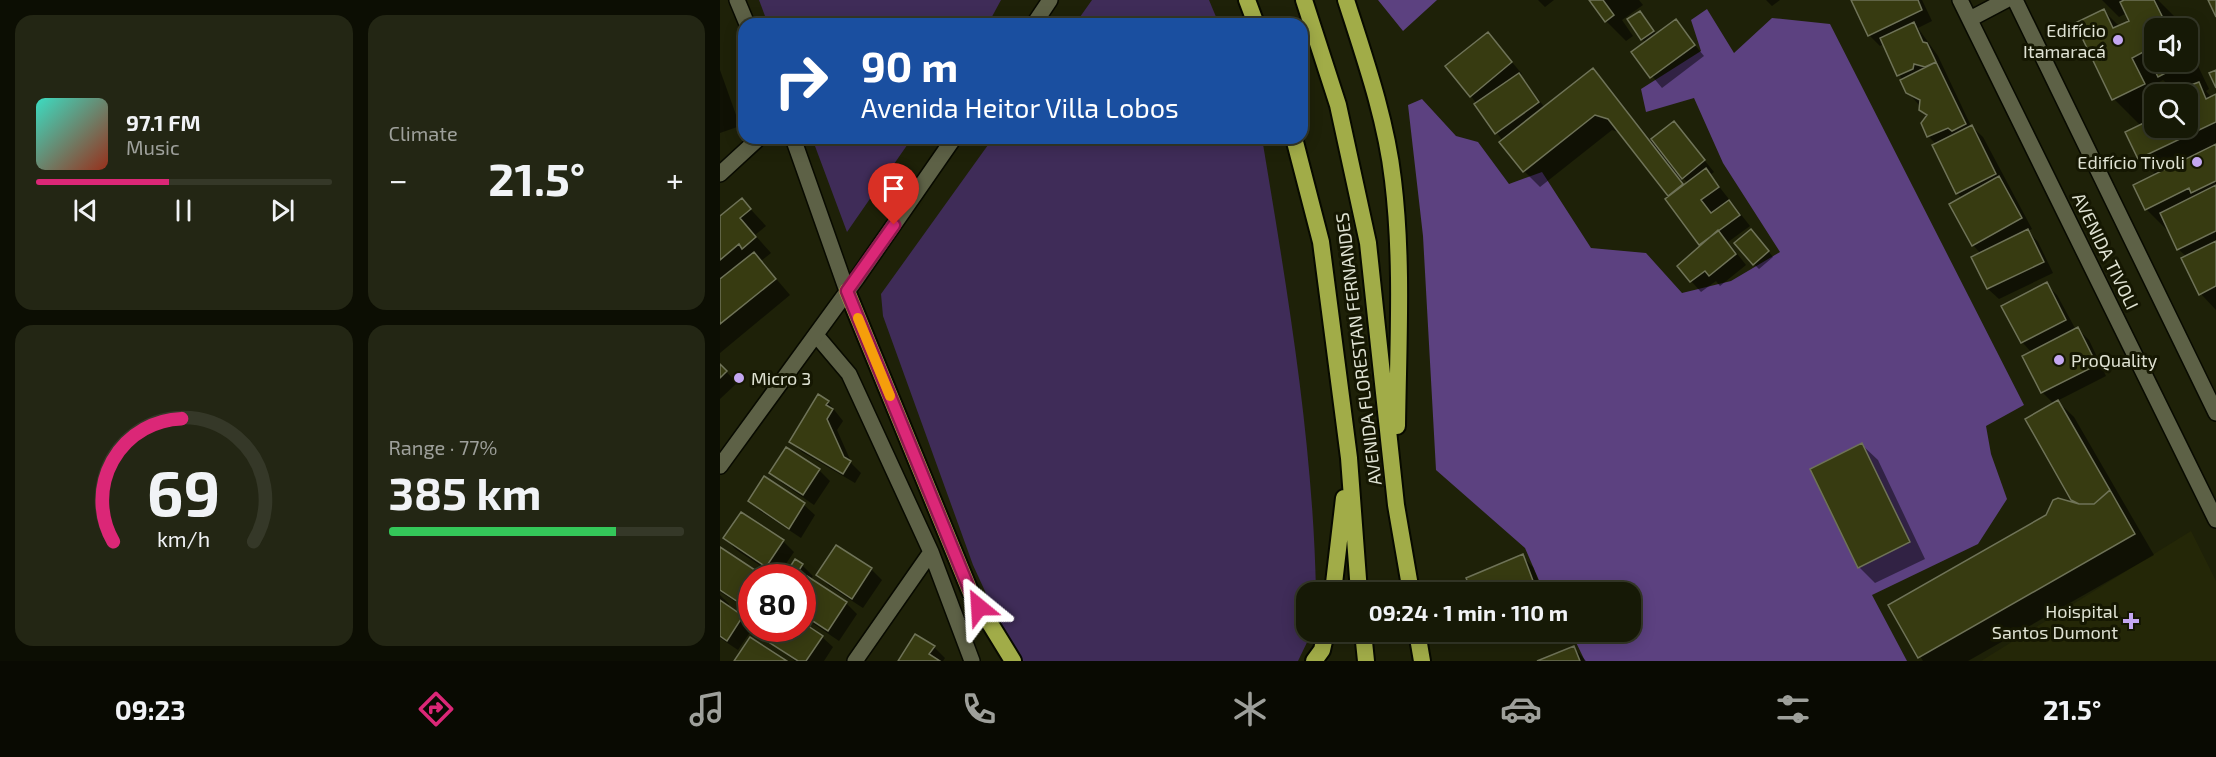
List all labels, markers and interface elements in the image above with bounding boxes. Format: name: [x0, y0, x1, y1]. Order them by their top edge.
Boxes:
map controls: [2144, 18, 2198, 138]
button: sound: [2144, 18, 2198, 72]
place label: Edifício Itamaracá: [2023, 19, 2106, 62]
marker: Edifício Itamaracá: [2111, 33, 2125, 47]
text: 90 m: [861, 40, 958, 90]
icon: right: [762, 42, 840, 120]
button: search: [2144, 84, 2198, 138]
text: Avenida Heitor Villa Lobos: [861, 91, 1179, 123]
text: 97.1 FM: [126, 109, 201, 135]
text: Climate: [389, 121, 458, 145]
text: Music: [126, 135, 180, 159]
text: 21.5°: [488, 151, 585, 205]
place label: Edifício Tivoli: [2077, 151, 2185, 173]
marker: Edifício Tivoli: [2190, 155, 2204, 169]
text: −: [389, 159, 408, 199]
text: +: [666, 159, 684, 199]
pin: [868, 163, 919, 225]
icon: arrive: [877, 172, 910, 205]
street label: AVENIDA TIVOLI: [2068, 189, 2144, 313]
icon: previous: [69, 194, 102, 227]
icon: pause: [167, 194, 200, 227]
icon: next: [266, 194, 299, 227]
street label: AVENIDA FLORESTAN FERNANDES: [1330, 211, 1386, 487]
place label: ProQuality: [2071, 349, 2158, 371]
marker: ProQuality: [2052, 353, 2066, 367]
place label: Micro 3: [751, 367, 811, 389]
marker: Micro 3: [732, 371, 746, 385]
text: Range · 77%: [389, 435, 497, 459]
text: 69: [147, 454, 221, 529]
text: 385 km: [389, 465, 541, 519]
text: km/h: [157, 527, 210, 552]
speed limit sign: 80: [738, 564, 816, 642]
position arrow: [947, 575, 1011, 639]
text: 09:24 · 1 min · 110 m: [1369, 599, 1568, 625]
place label: Hoispital Santos Dumont: [1992, 600, 2119, 643]
marker: Hoispital Santos Dumont: [2122, 612, 2140, 630]
icon: directions: [415, 688, 457, 730]
icon: music: [686, 688, 728, 730]
icon: phone: [958, 688, 1000, 730]
icon: climate: [1229, 688, 1271, 730]
icon: car: [1500, 688, 1542, 730]
icon: filters: [1772, 688, 1814, 730]
text: 09:23: [115, 693, 186, 725]
text: 21.5°: [2043, 693, 2101, 725]

